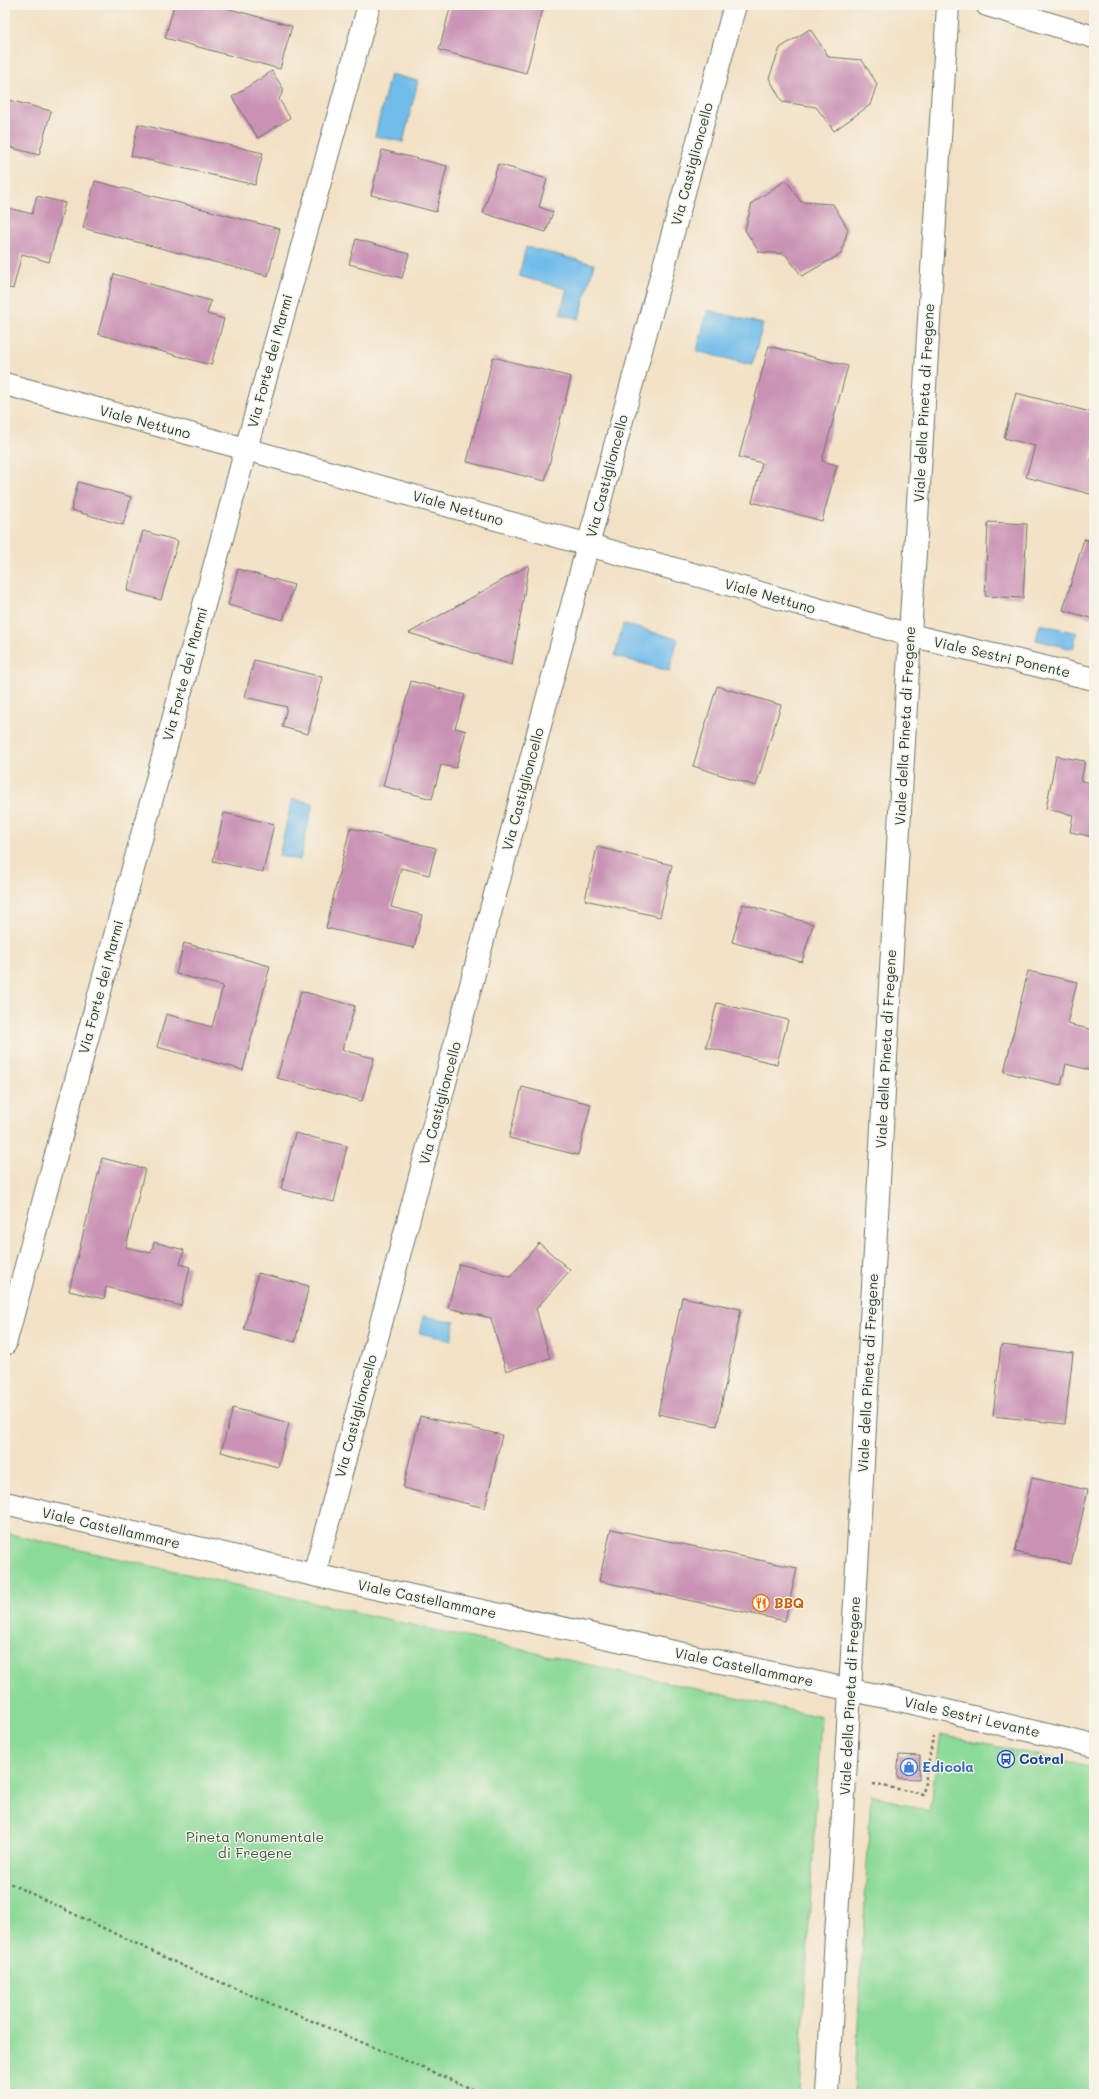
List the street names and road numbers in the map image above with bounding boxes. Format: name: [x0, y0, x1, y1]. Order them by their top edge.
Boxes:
street label: Via Castiglioncello: [666, 100, 717, 228]
street label: Via Forte dei Marmi: [243, 292, 297, 430]
street label: Viale della Pineta di Fregene: [909, 303, 938, 503]
street label: Viale Nettuno: [97, 400, 193, 443]
street label: Via Castiglioncello: [581, 412, 632, 540]
street label: Viale Nettuno: [410, 485, 506, 530]
street label: Viale Nettuno: [722, 573, 818, 618]
street label: Via Forte dei Marmi: [158, 605, 212, 743]
street label: Viale della Pineta di Fregene: [890, 626, 919, 826]
street label: Viale Sestri Ponente: [932, 632, 1072, 681]
street label: Via Castiglioncello: [497, 725, 548, 853]
street label: Via Forte dei Marmi: [74, 918, 128, 1056]
street label: Viale della Pineta di Fregene: [871, 949, 900, 1149]
street label: Via Castiglioncello: [414, 1039, 465, 1167]
street label: Viale della Pineta di Fregene: [853, 1273, 882, 1473]
street label: Via Castiglioncello: [330, 1352, 381, 1480]
street label: Viale Castellammare: [40, 1502, 182, 1553]
street label: Viale Castellammare: [356, 1575, 498, 1623]
street label: Viale della Pineta di Fregene: [835, 1596, 864, 1796]
street label: Viale Castellammare: [673, 1643, 815, 1691]
street label: Viale Sestri Levante: [902, 1692, 1042, 1741]

